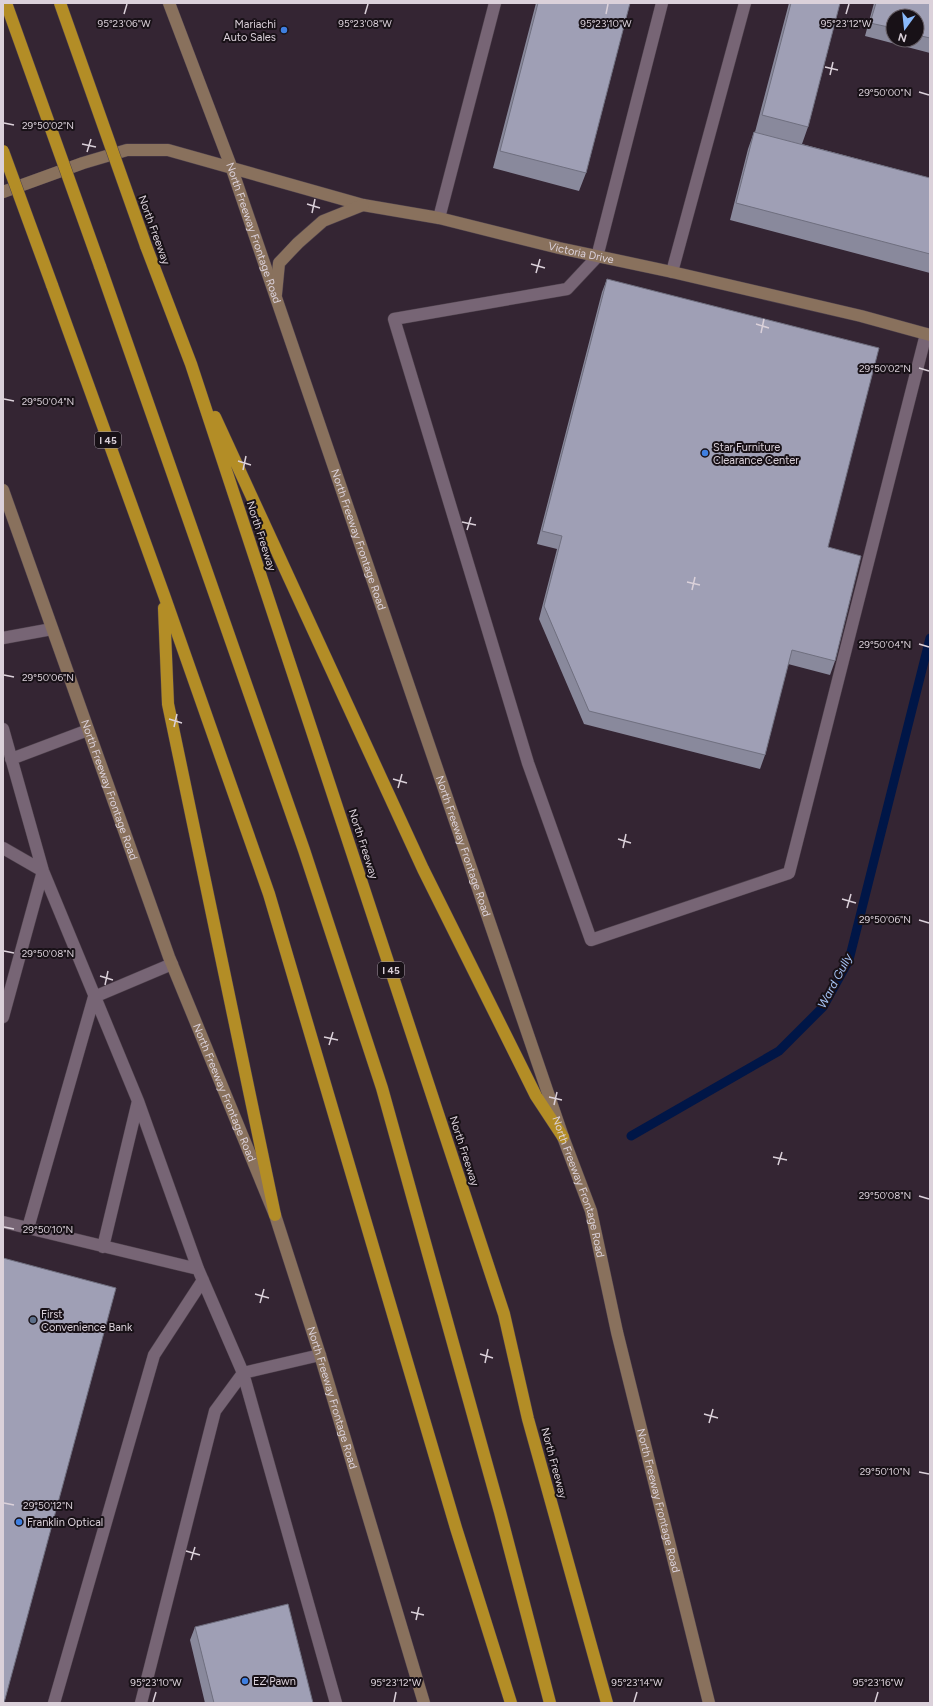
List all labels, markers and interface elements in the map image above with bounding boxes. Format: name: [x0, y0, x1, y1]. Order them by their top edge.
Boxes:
north arrow: [885, 8, 925, 48]
text: 95°23'06"W: [98, 17, 151, 30]
text: 95°23'08"W: [338, 17, 392, 30]
text: 95°23'10"W: [580, 17, 632, 30]
text: 95°23'12"W: [821, 17, 872, 30]
place label: Mariachi Auto Sales: [223, 18, 276, 44]
marker: Mariachi Auto Sales: [279, 25, 289, 35]
text: N: [897, 30, 908, 45]
text: 29°50'00"N: [859, 86, 911, 99]
text: 29°50'02"N: [22, 119, 74, 132]
street label: North Freeway Frontage Road: [224, 161, 284, 305]
street label: North Freeway: [135, 194, 173, 267]
street label: Victoria Drive: [547, 239, 615, 266]
text: 29°50'02"N: [859, 362, 911, 375]
text: 29°50'04"N: [22, 395, 74, 408]
road number: I 45: [95, 432, 121, 448]
place label: Star Furniture Clearance Center: [713, 441, 799, 467]
marker: Star Furniture Clearance Center: [700, 448, 710, 458]
street label: North Freeway Frontage Road: [329, 467, 389, 612]
street label: North Freeway: [244, 499, 279, 573]
text: 29°50'04"N: [859, 638, 911, 651]
text: 29°50'06"N: [22, 671, 74, 684]
street label: North Freeway Frontage Road: [79, 718, 140, 862]
street label: North Freeway Frontage Road: [433, 774, 494, 918]
street label: North Freeway: [346, 807, 381, 881]
text: 29°50'06"N: [859, 913, 911, 926]
text: 29°50'08"N: [22, 947, 74, 960]
water label: Ward Gully: [815, 951, 856, 1011]
road number: I 45: [378, 962, 404, 978]
street label: North Freeway Frontage Road: [190, 1021, 259, 1163]
street label: North Freeway: [447, 1114, 482, 1188]
street label: North Freeway Frontage Road: [550, 1114, 607, 1259]
text: 29°50'08"N: [859, 1189, 911, 1202]
text: 29°50'10"N: [23, 1223, 73, 1236]
place label: First Convenience Bank: [41, 1308, 133, 1334]
marker: First Convenience Bank: [28, 1315, 38, 1325]
street label: North Freeway Frontage Road: [305, 1325, 360, 1470]
street label: North Freeway: [538, 1426, 570, 1500]
street label: North Freeway Frontage Road: [635, 1427, 683, 1574]
text: 29°50'10"N: [860, 1465, 910, 1478]
text: 29°50'12"N: [23, 1499, 73, 1512]
place label: Franklin Optical: [27, 1516, 103, 1529]
marker: Franklin Optical: [14, 1517, 24, 1527]
place label: EZ Pawn: [253, 1675, 296, 1688]
text: 95°23'10"W: [130, 1676, 182, 1689]
marker: EZ Pawn: [240, 1676, 250, 1686]
text: 95°23'12"W: [371, 1676, 422, 1689]
text: 95°23'14"W: [611, 1676, 663, 1689]
text: 95°23'16"W: [853, 1676, 904, 1689]

